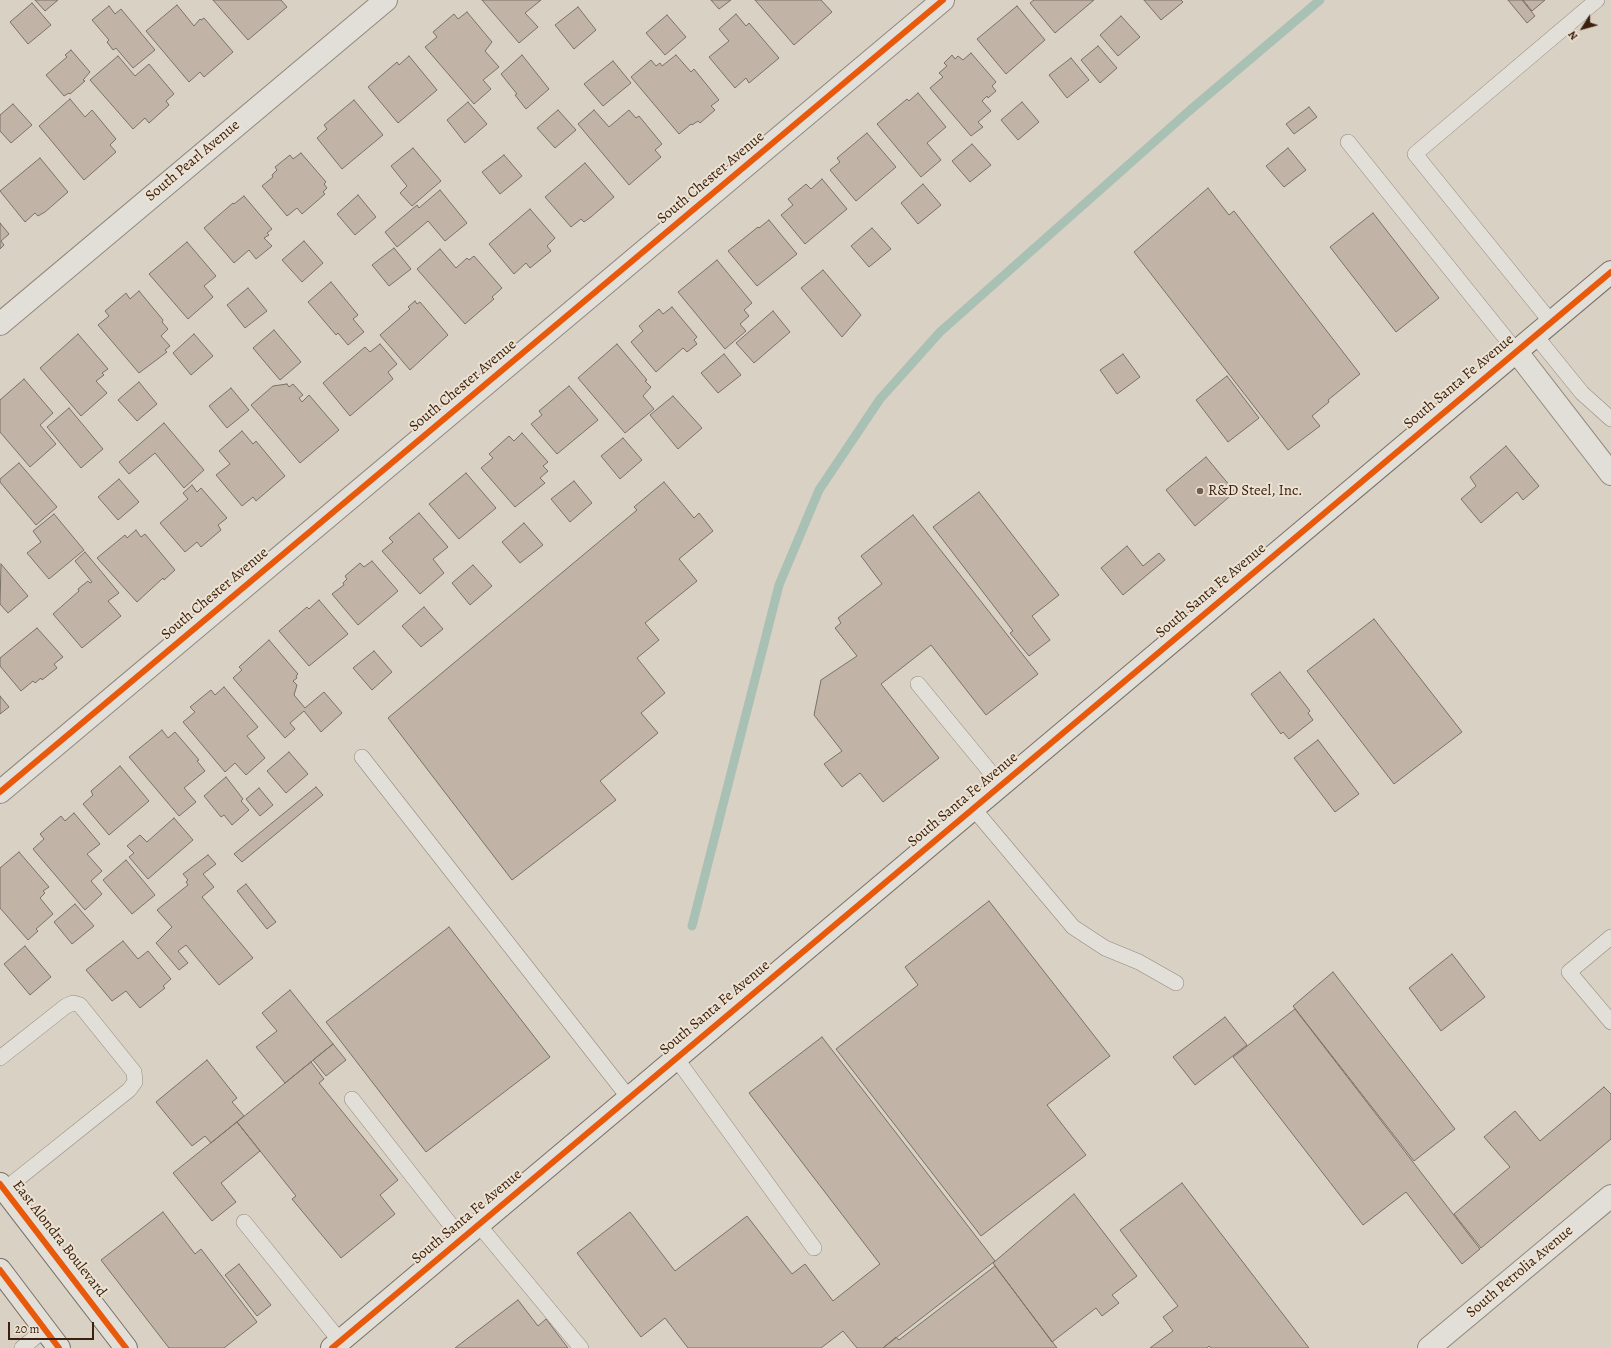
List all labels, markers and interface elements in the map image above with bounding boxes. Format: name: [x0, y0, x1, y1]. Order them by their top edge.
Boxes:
north arrow: [1563, 8, 1603, 48]
text: N: [1565, 28, 1581, 43]
street label: South Pearl Avenue: [142, 116, 244, 206]
street label: South Chester Avenue: [654, 128, 768, 228]
street label: South Santa Fe Avenue: [1400, 331, 1518, 433]
street label: South Chester Avenue: [406, 336, 520, 436]
place label: R&D Steel, Inc.: [1208, 482, 1303, 500]
marker: R&D Steel, Inc.: [1195, 486, 1205, 496]
street label: South Santa Fe Avenue: [1152, 540, 1270, 642]
street label: South Chester Avenue: [158, 544, 272, 644]
street label: South Santa Fe Avenue: [904, 749, 1022, 851]
street label: South Santa Fe Avenue: [656, 957, 774, 1059]
street label: South Santa Fe Avenue: [408, 1166, 526, 1268]
street label: East Alondra Boulevard: [8, 1177, 110, 1301]
street label: South Petrolia Avenue: [1463, 1222, 1577, 1322]
scale bar: [10, 1314, 96, 1340]
text: 20 m: [15, 1321, 39, 1337]

